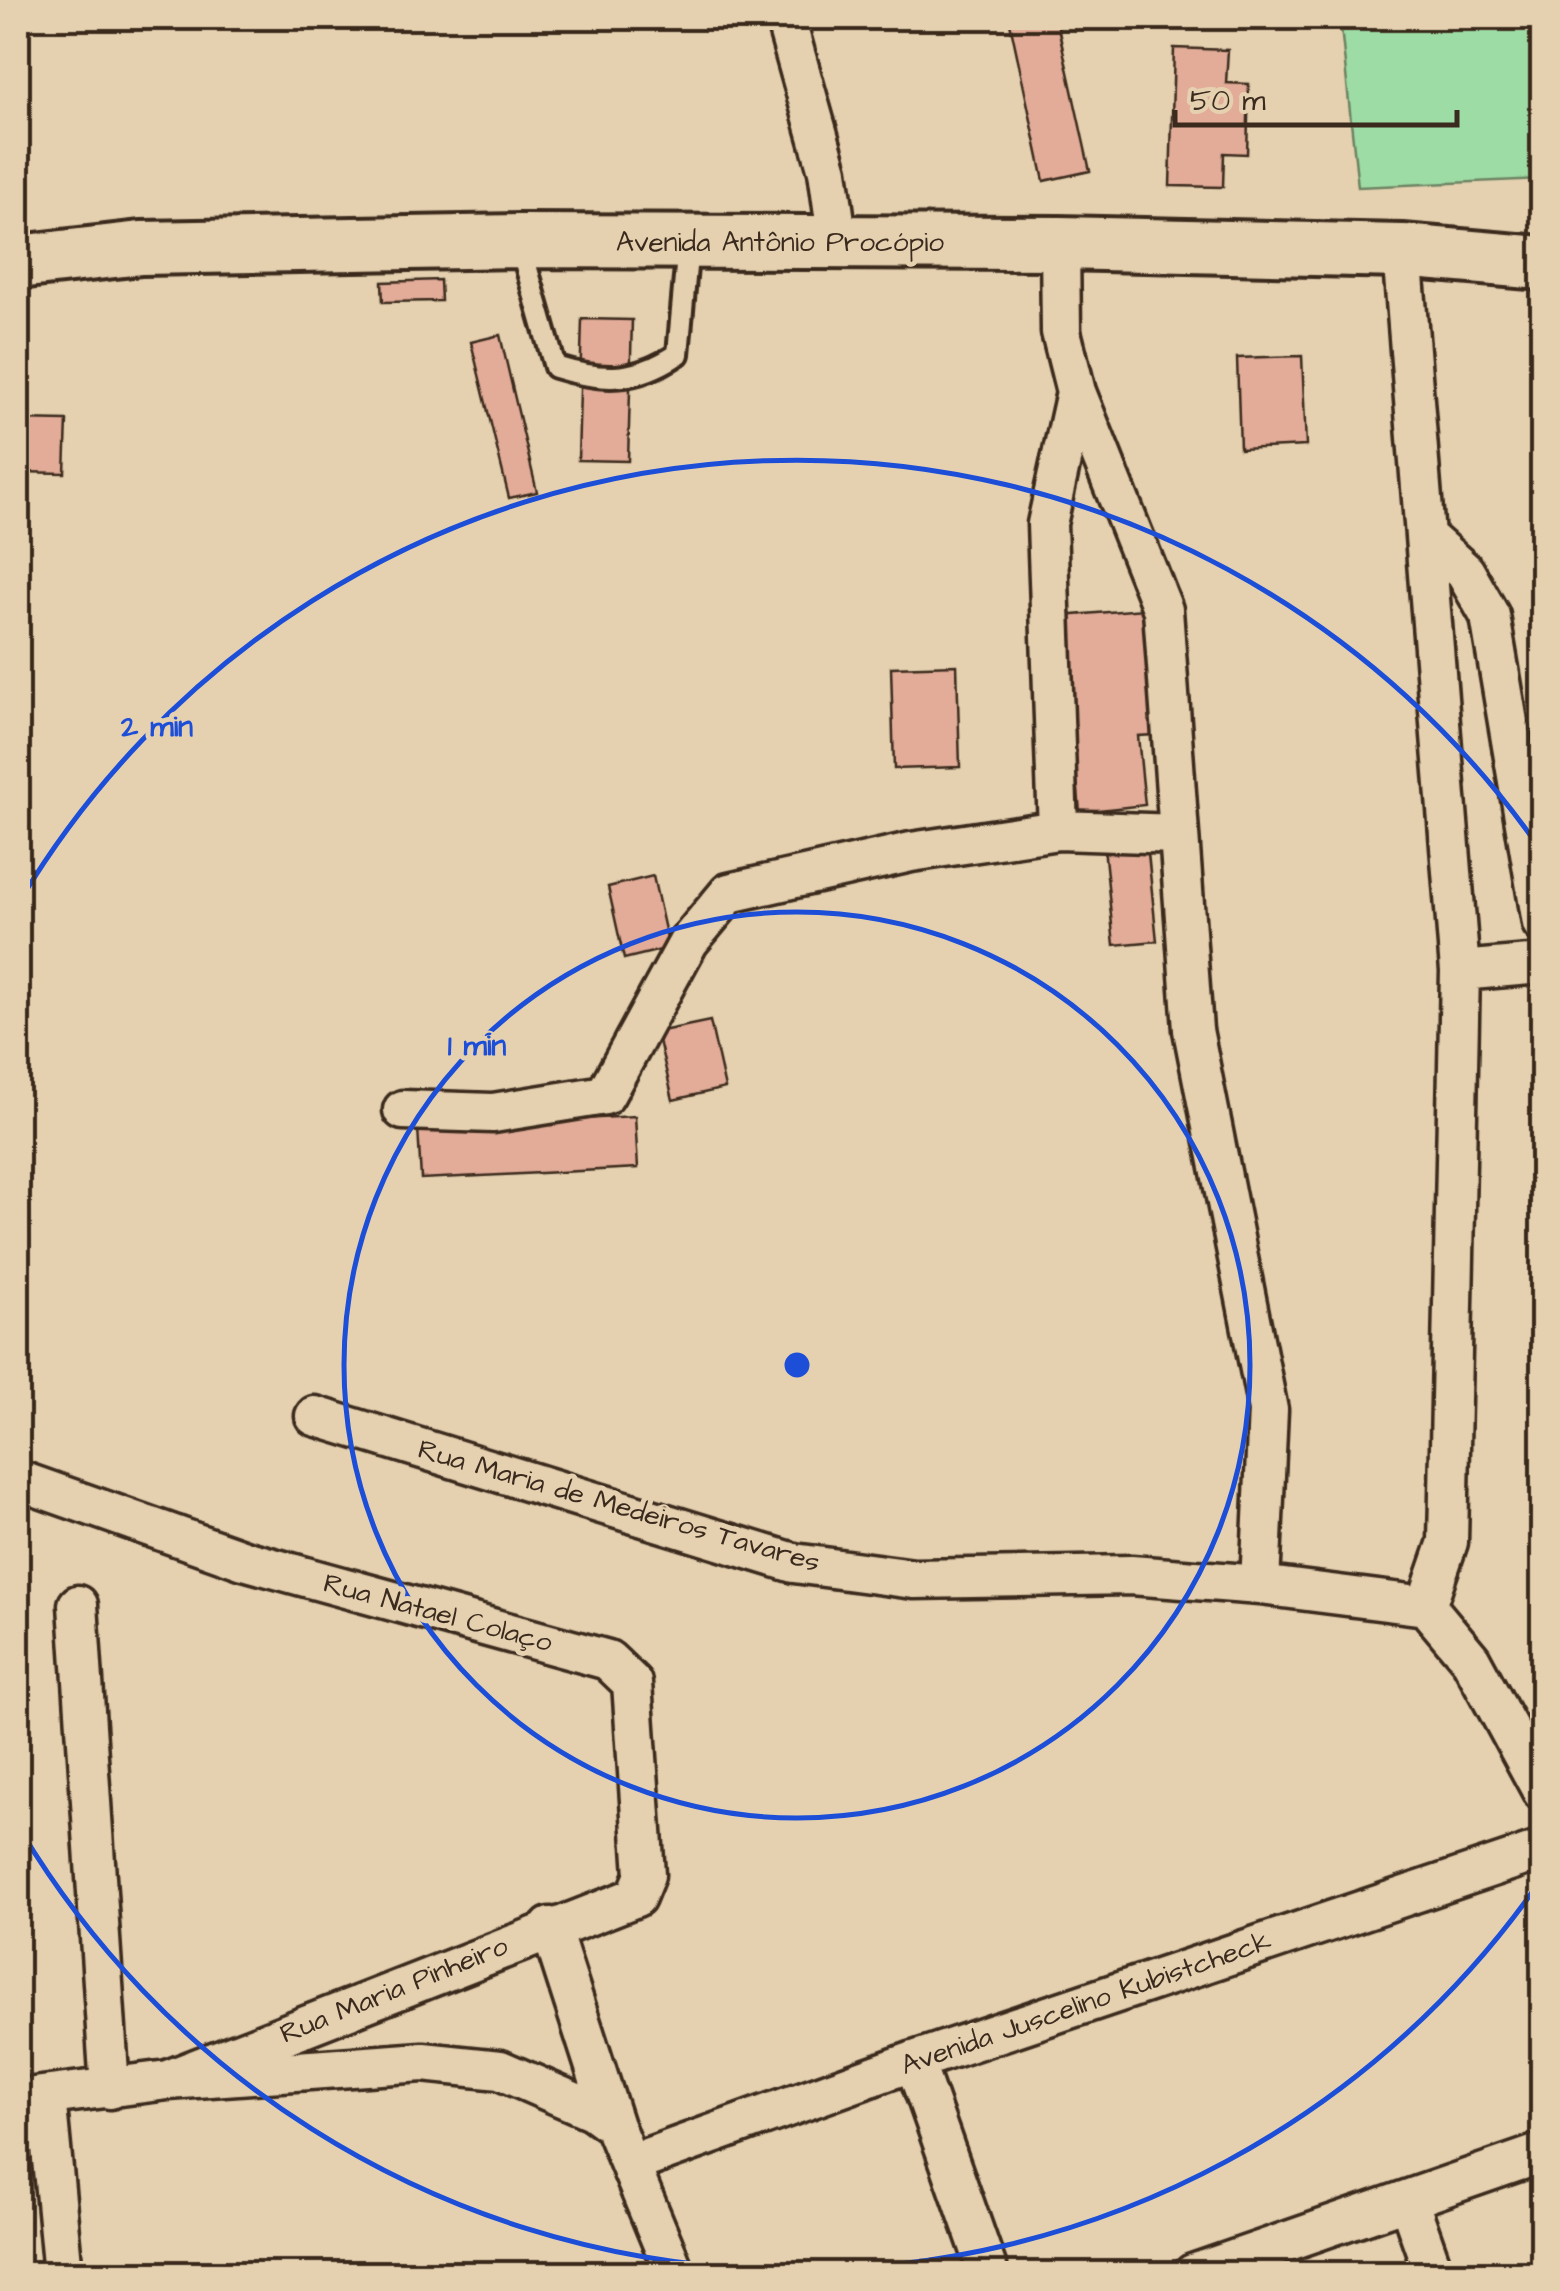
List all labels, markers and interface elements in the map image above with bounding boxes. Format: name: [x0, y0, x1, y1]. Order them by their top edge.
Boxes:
scale bar: [1175, 65, 1458, 127]
text: 50 m: [1190, 80, 1266, 122]
street label: Avenida Antônio Procópio: [616, 223, 944, 262]
text: 2 min: [120, 706, 193, 748]
text: 1 min: [448, 1025, 506, 1067]
centre of rings: [779, 1347, 815, 1383]
street label: Rua Maria de Medeiros Tavares: [413, 1430, 825, 1582]
street label: Rua Natael Colaço: [319, 1564, 557, 1662]
street label: Avenida Juscelino Kubistcheck: [896, 1921, 1276, 2085]
street label: Rua Maria Pinheiro: [274, 1926, 514, 2054]

